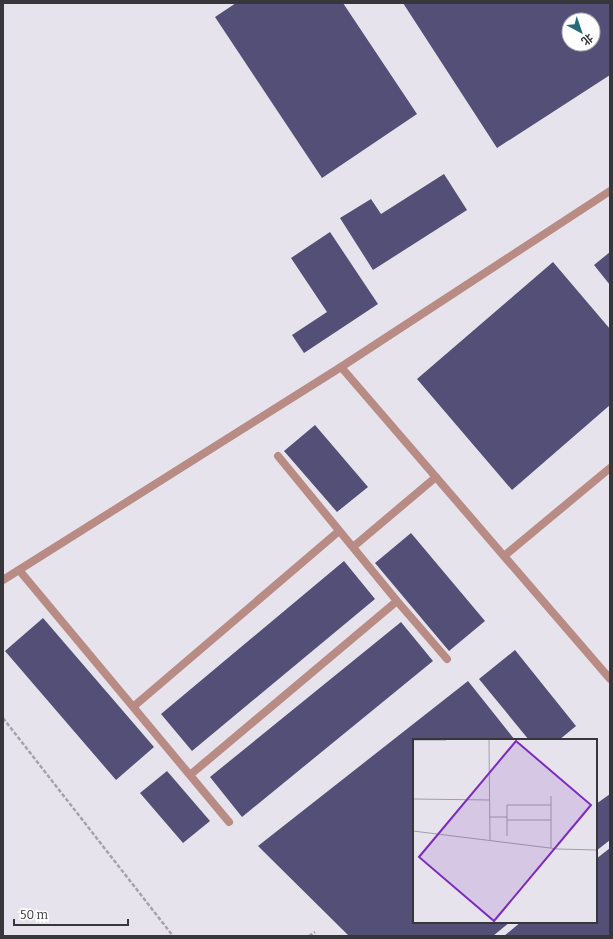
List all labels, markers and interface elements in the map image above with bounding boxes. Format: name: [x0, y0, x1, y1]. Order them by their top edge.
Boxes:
north arrow: [561, 12, 601, 52]
text: 北: [579, 31, 595, 48]
inset map: [413, 739, 597, 923]
scale bar: [14, 901, 128, 927]
text: 50 m: [20, 908, 49, 922]

